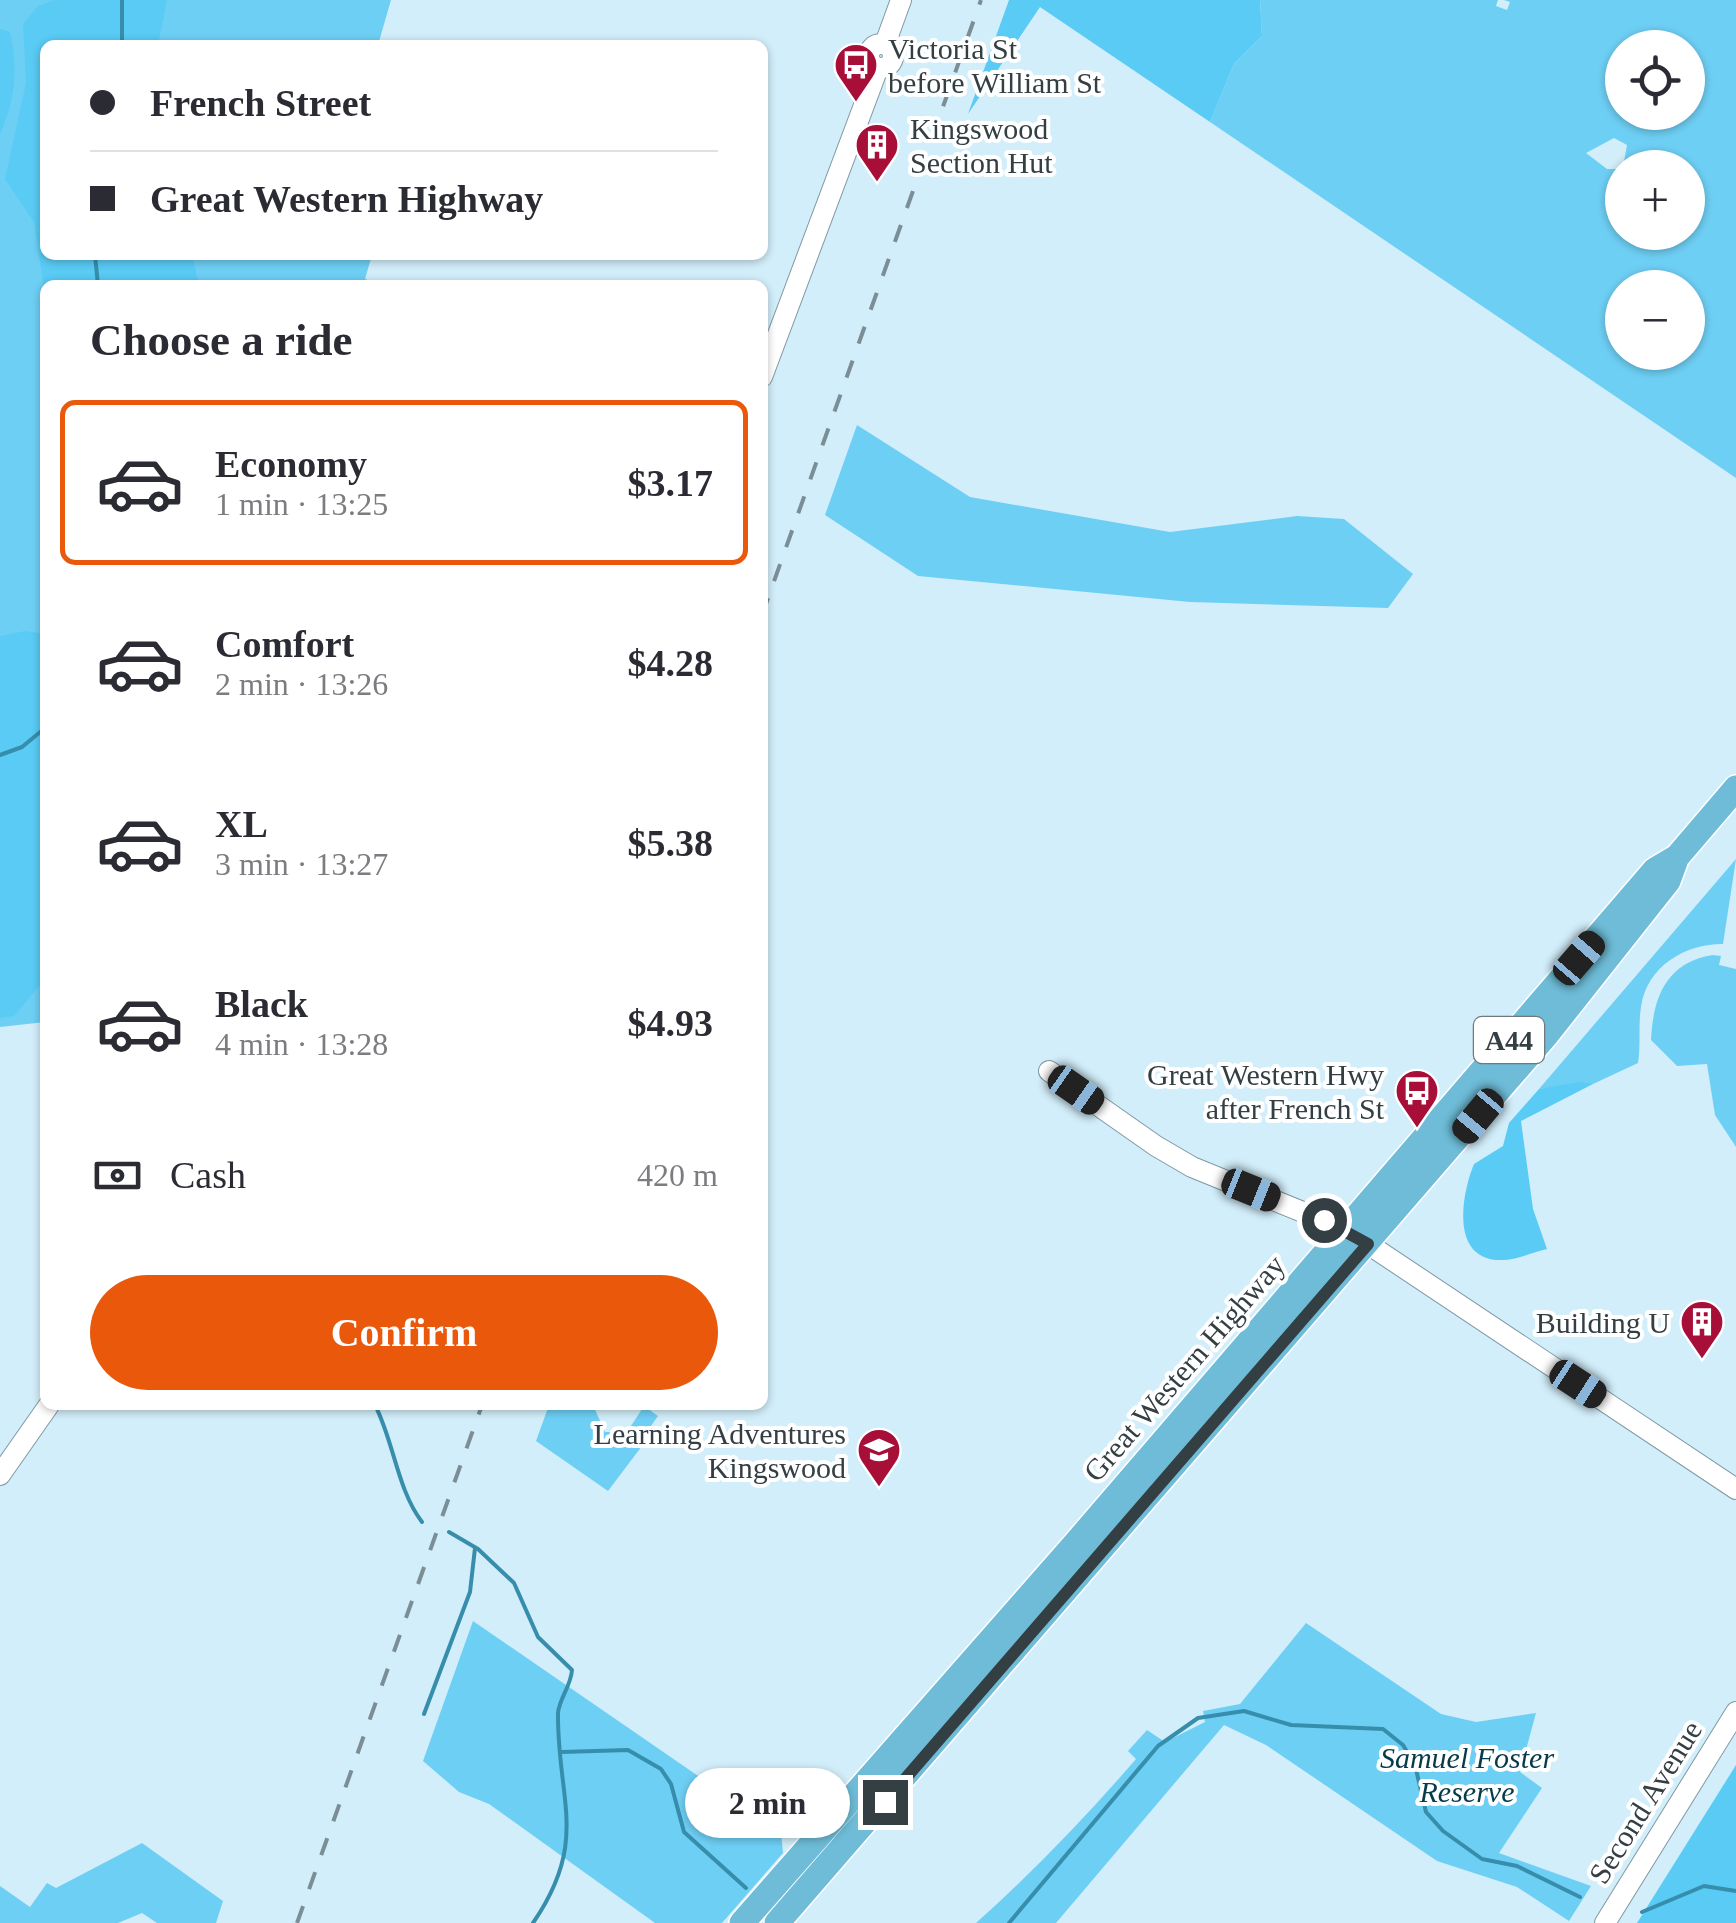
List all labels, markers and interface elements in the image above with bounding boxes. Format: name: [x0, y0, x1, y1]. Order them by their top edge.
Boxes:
map controls: [1605, 30, 1705, 370]
button: locate: [1605, 30, 1705, 130]
place label: Victoria St before William St: [888, 32, 1102, 99]
bus stop icon: Victoria St before William St: [833, 42, 879, 103]
text: French Street: [150, 82, 371, 124]
place label: Kingswood Section Hut: [910, 112, 1053, 179]
building icon: Kingswood Section Hut: [854, 122, 900, 183]
button: +: [1605, 150, 1705, 250]
text: Great Western Highway: [150, 178, 543, 220]
button: −: [1605, 270, 1705, 370]
text: Choose a ride: [90, 315, 353, 365]
icon: car: [95, 438, 185, 528]
text: Economy: [215, 443, 367, 485]
text: $3.17: [628, 462, 713, 504]
text: 1 min · 13:25: [215, 486, 388, 522]
icon: car: [95, 618, 185, 708]
text: Comfort: [215, 623, 354, 665]
text: $4.28: [628, 642, 713, 684]
text: 2 min · 13:26: [215, 666, 388, 702]
icon: car: [95, 798, 185, 888]
text: XL: [215, 803, 268, 845]
text: $5.38: [628, 822, 713, 864]
text: 3 min · 13:27: [215, 846, 388, 882]
car: [1548, 926, 1610, 990]
icon: car: [95, 978, 185, 1068]
text: Black: [215, 983, 308, 1025]
text: $4.93: [628, 1002, 713, 1044]
road number: A44: [1474, 1017, 1544, 1063]
text: 4 min · 13:28: [215, 1026, 388, 1062]
place label: Great Western Hwy after French St: [1147, 1058, 1385, 1125]
car: [1043, 1061, 1109, 1119]
bus stop icon: Great Western Hwy after French St: [1394, 1068, 1440, 1129]
car: [1447, 1083, 1509, 1149]
icon: cash: [90, 1148, 145, 1203]
text: Cash: [170, 1154, 246, 1196]
text: 420 m: [637, 1157, 718, 1193]
car: [1218, 1165, 1284, 1215]
route start: [1302, 1198, 1347, 1243]
street label: Great Western Highway: [1077, 1248, 1291, 1488]
button: Confirm: [90, 1275, 718, 1390]
building icon: Building U: [1679, 1299, 1725, 1360]
place label: Building U: [1536, 1306, 1670, 1339]
car: [1545, 1355, 1611, 1413]
place label: Learning Adventures Kingswood: [594, 1417, 846, 1484]
school or university icon: Learning Adventures Kingswood: [856, 1427, 902, 1488]
street label: Second Avenue: [1582, 1715, 1708, 1889]
park label: Samuel Foster Reserve: [1380, 1741, 1554, 1808]
callout: 2 min: [685, 1767, 850, 1837]
route end: [863, 1780, 908, 1825]
text: 2 min: [729, 1785, 806, 1821]

